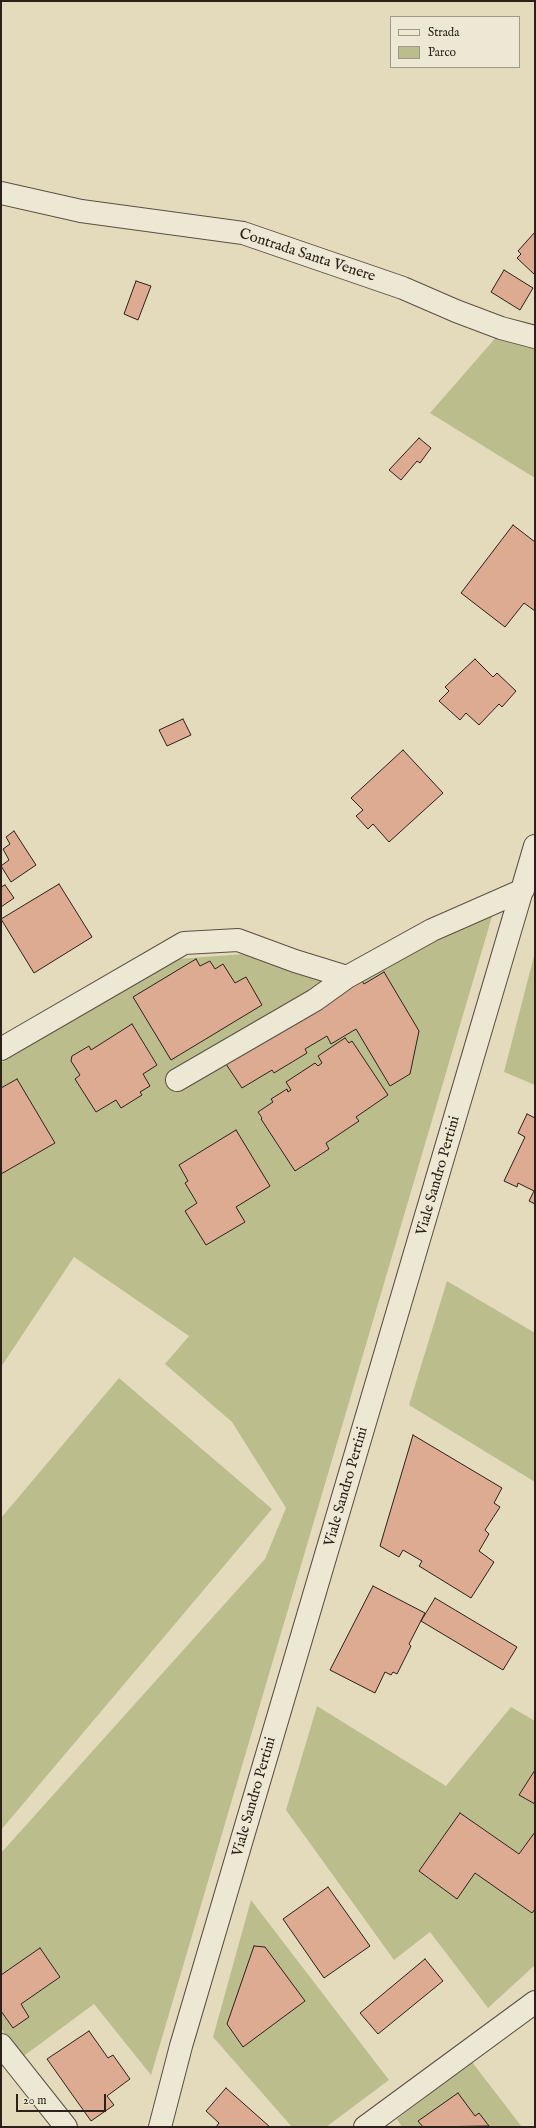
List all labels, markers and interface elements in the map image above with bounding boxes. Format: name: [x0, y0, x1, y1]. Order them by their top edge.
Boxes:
legend: [390, 16, 520, 68]
text: Strada: [428, 25, 459, 40]
text: Parco: [428, 45, 456, 60]
street label: Contrada Santa Venere: [237, 226, 377, 286]
street label: Viale Sandro Pertini: [413, 1114, 465, 1238]
street label: Viale Sandro Pertini: [321, 1425, 373, 1549]
street label: Viale Sandro Pertini: [229, 1735, 281, 1859]
scale bar: [18, 2086, 108, 2112]
text: 20 m: [23, 2093, 46, 2108]

